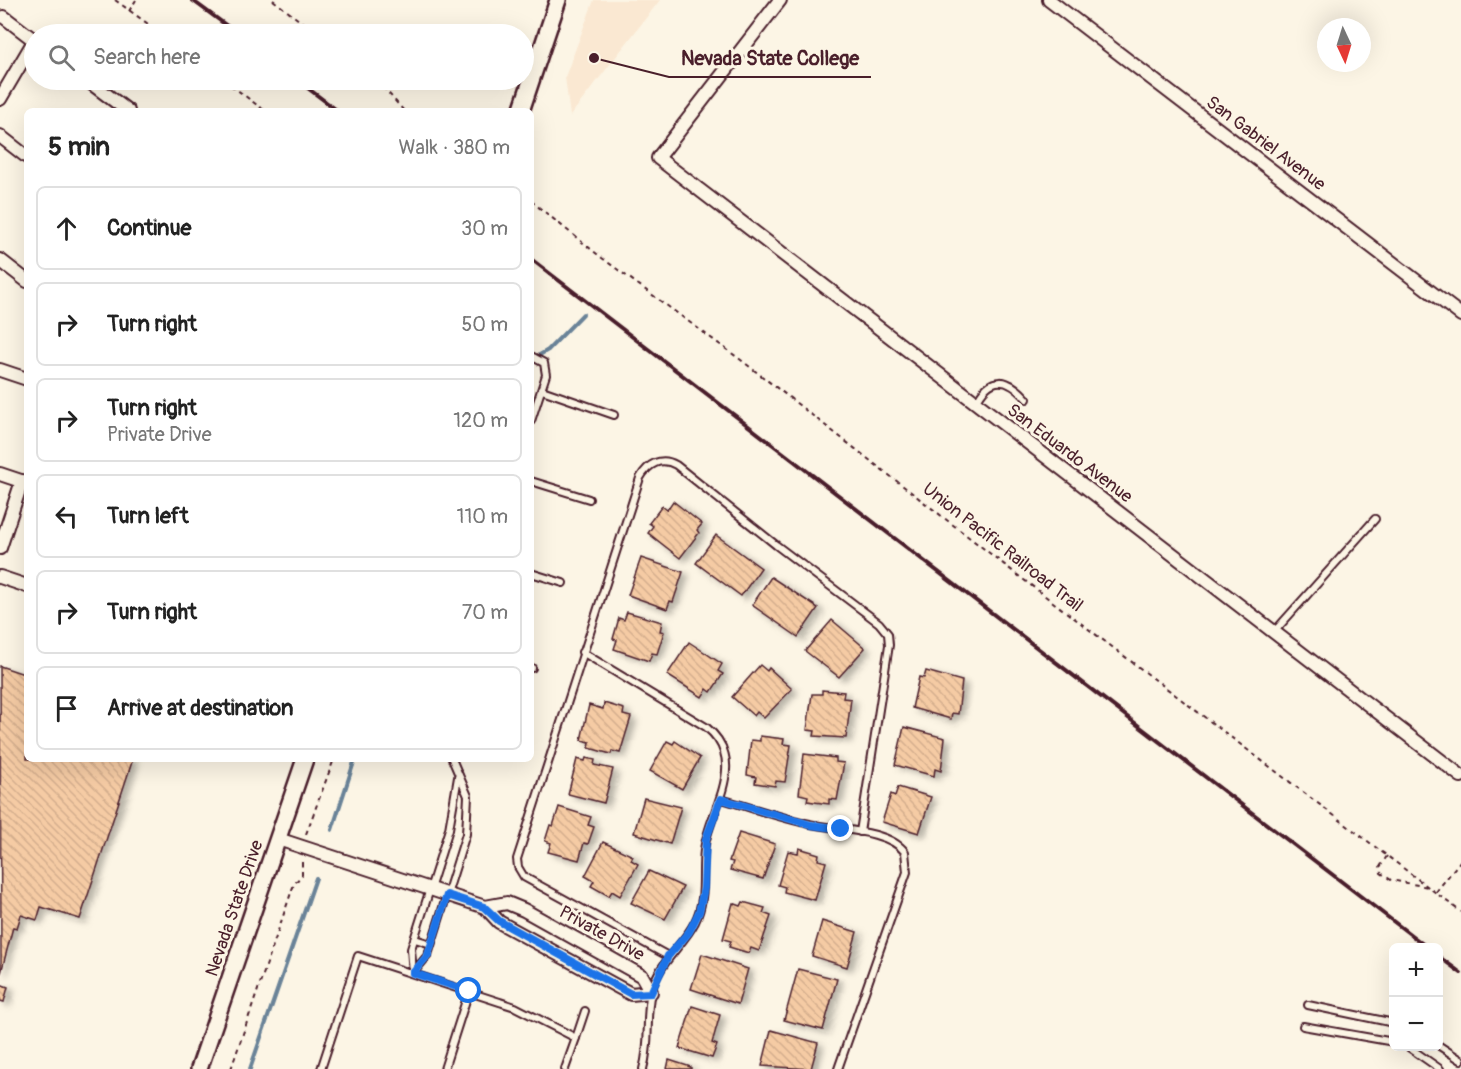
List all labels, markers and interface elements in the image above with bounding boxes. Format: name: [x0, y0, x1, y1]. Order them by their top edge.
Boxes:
north arrow: [1317, 18, 1371, 72]
search box: [24, 24, 534, 90]
callout: Nevada State College: [669, 39, 871, 77]
icon: search: [45, 41, 78, 74]
text: Search here: [93, 43, 200, 71]
text: Nevada State College: [681, 46, 860, 71]
street label: San Gabriel Avenue: [1201, 91, 1330, 196]
text: 5 min: [48, 131, 110, 163]
text: Walk · 380 m: [398, 135, 510, 160]
icon: ahead: [50, 212, 83, 245]
text: Continue: [107, 214, 191, 242]
text: 30 m: [461, 216, 508, 241]
icon: right: [50, 308, 83, 341]
text: Turn right: [107, 310, 197, 338]
text: 50 m: [461, 312, 508, 337]
text: Turn right: [107, 394, 197, 422]
street label: San Eduardo Avenue: [1002, 399, 1137, 508]
icon: right: [50, 404, 83, 437]
text: 120 m: [453, 408, 508, 433]
text: Private Drive: [107, 422, 212, 447]
street label: Union Pacific Railroad Trail: [918, 478, 1087, 617]
icon: left: [50, 500, 83, 533]
text: Turn left: [107, 502, 189, 530]
text: 110 m: [457, 504, 508, 529]
icon: right: [50, 596, 83, 629]
text: Turn right: [107, 598, 197, 626]
text: 70 m: [462, 600, 508, 625]
icon: arrive: [50, 692, 83, 725]
text: Arrive at destination: [107, 694, 293, 722]
route end: [827, 815, 853, 841]
street label: Nevada State Drive: [200, 837, 269, 979]
street label: Private Drive: [555, 901, 649, 966]
map controls: [1389, 943, 1443, 1051]
button: +: [1389, 943, 1443, 997]
route start: [455, 977, 481, 1003]
button: −: [1389, 997, 1443, 1051]

